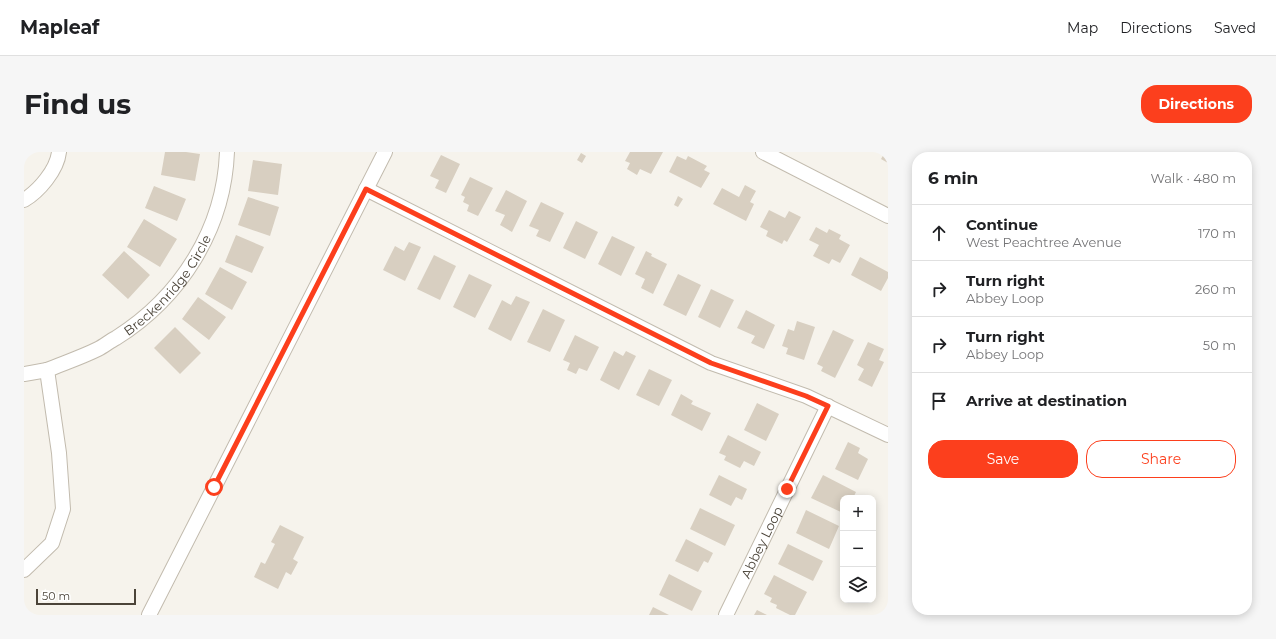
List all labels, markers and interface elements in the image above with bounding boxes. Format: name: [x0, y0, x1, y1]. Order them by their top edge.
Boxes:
text: Mapleaf: [20, 16, 99, 39]
text: Map: [1067, 19, 1098, 37]
text: Directions: [1120, 19, 1192, 37]
text: Saved: [1214, 19, 1256, 37]
button: Directions: [1141, 85, 1252, 123]
text: Find us: [24, 87, 131, 121]
text: 6 min: [928, 168, 978, 188]
text: Walk · 480 m: [1150, 170, 1236, 186]
text: Continue: [966, 215, 1038, 234]
icon: ahead: [928, 222, 950, 244]
text: 170 m: [1198, 225, 1236, 241]
street label: Breckenridge Circle: [120, 232, 214, 339]
text: West Peachtree Avenue: [966, 234, 1122, 250]
text: Turn right: [966, 271, 1045, 290]
icon: right: [928, 278, 950, 300]
text: 260 m: [1195, 281, 1236, 297]
text: Abbey Loop: [966, 290, 1044, 306]
text: Turn right: [966, 327, 1045, 346]
icon: right: [928, 334, 950, 356]
text: 50 m: [1203, 337, 1236, 353]
text: Abbey Loop: [966, 346, 1044, 362]
icon: arrive: [928, 390, 950, 412]
text: Arrive at destination: [966, 391, 1127, 410]
button: Save: [928, 440, 1078, 478]
button: Share: [1086, 440, 1236, 478]
route start: [205, 478, 223, 496]
route end: [778, 480, 796, 498]
map controls: [840, 495, 876, 603]
button: +: [840, 495, 876, 531]
street label: Abbey Loop: [737, 504, 786, 581]
button: −: [840, 531, 876, 567]
button: layers: [840, 567, 876, 603]
scale bar: [36, 587, 136, 606]
text: 50 m: [42, 589, 70, 603]

